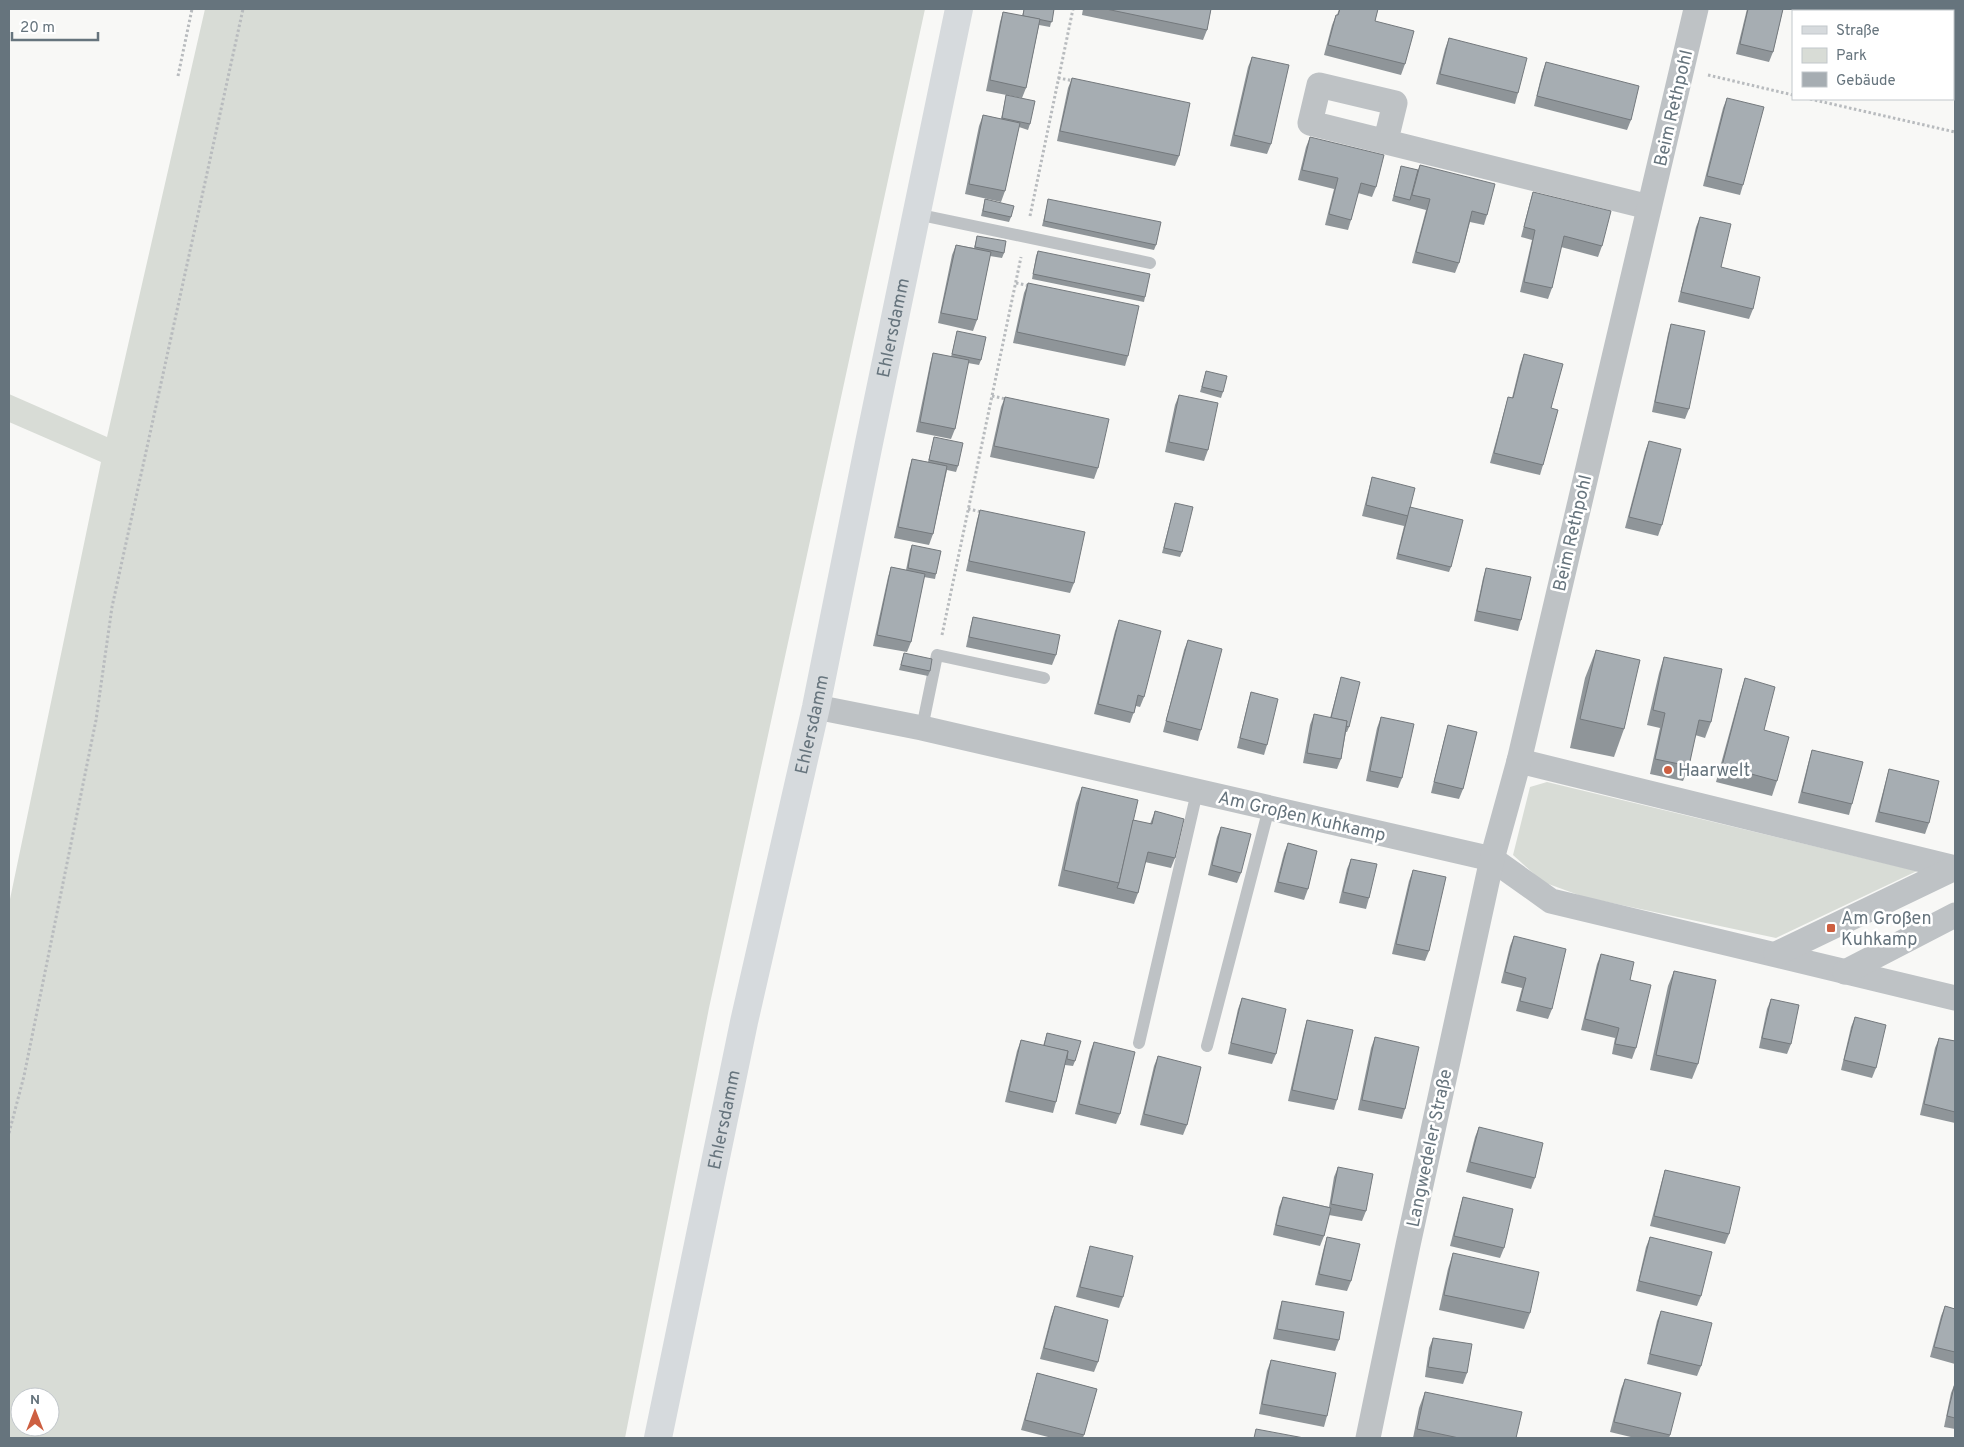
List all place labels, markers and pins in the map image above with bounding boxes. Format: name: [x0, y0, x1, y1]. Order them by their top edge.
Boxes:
place label: Haarwelt: [1678, 760, 1750, 783]
marker: Haarwelt: [1662, 764, 1674, 776]
place label: Am Großen Kuhkamp: [1841, 908, 1932, 952]
marker: Am Großen Kuhkamp: [1825, 922, 1837, 934]

